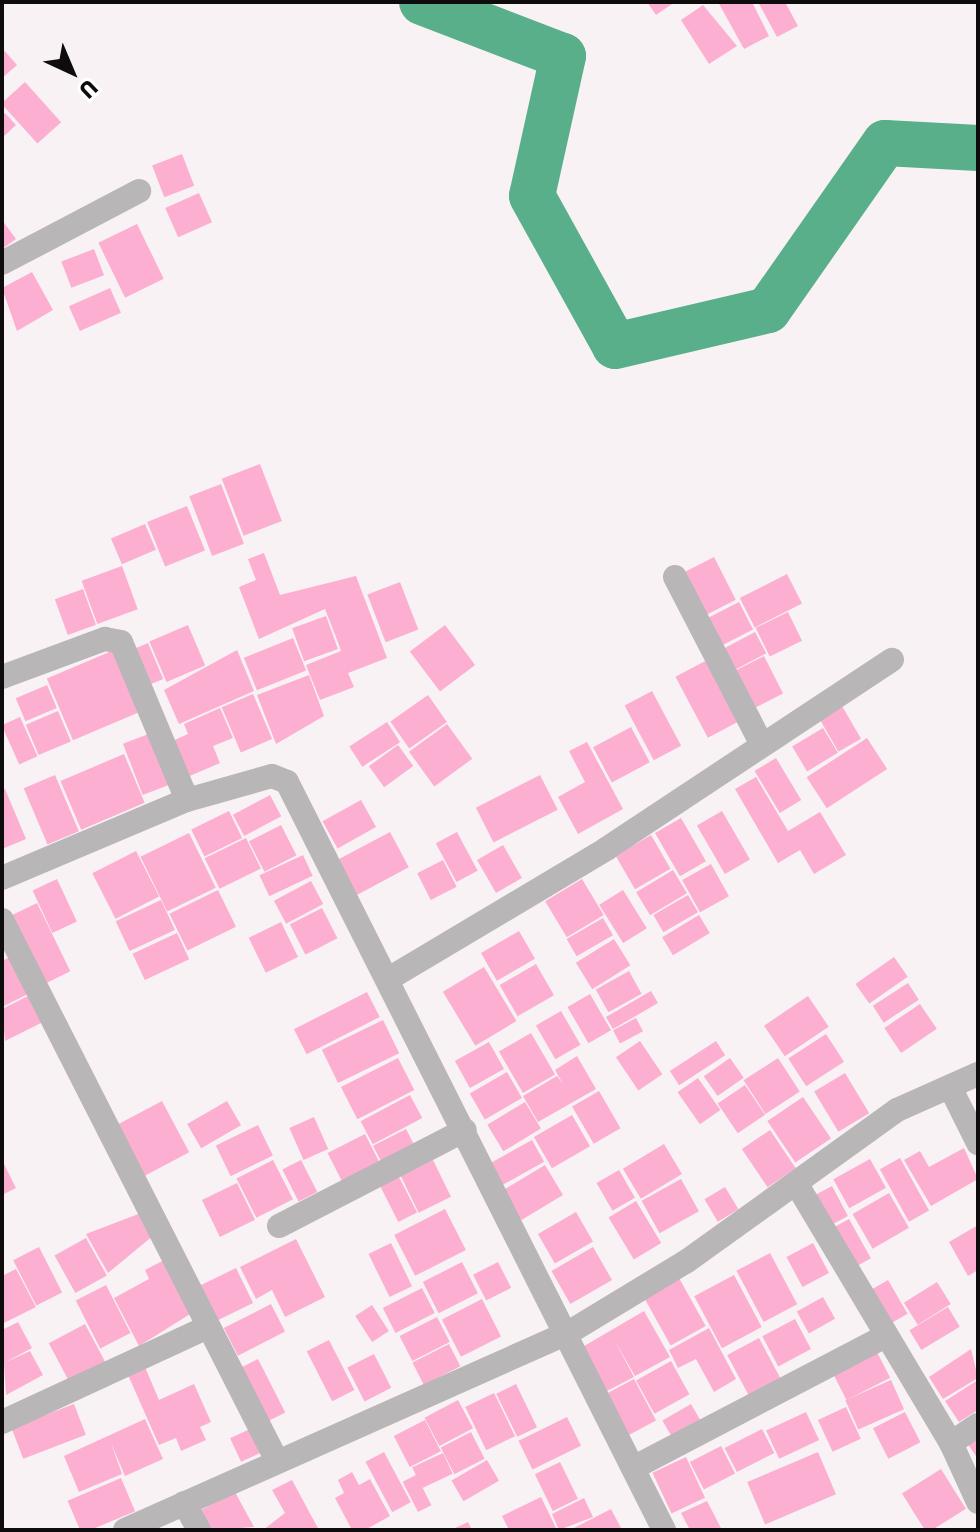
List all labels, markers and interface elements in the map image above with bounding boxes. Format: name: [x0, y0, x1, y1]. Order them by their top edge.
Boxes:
north arrow: [32, 32, 112, 112]
text: U: [72, 72, 105, 106]

